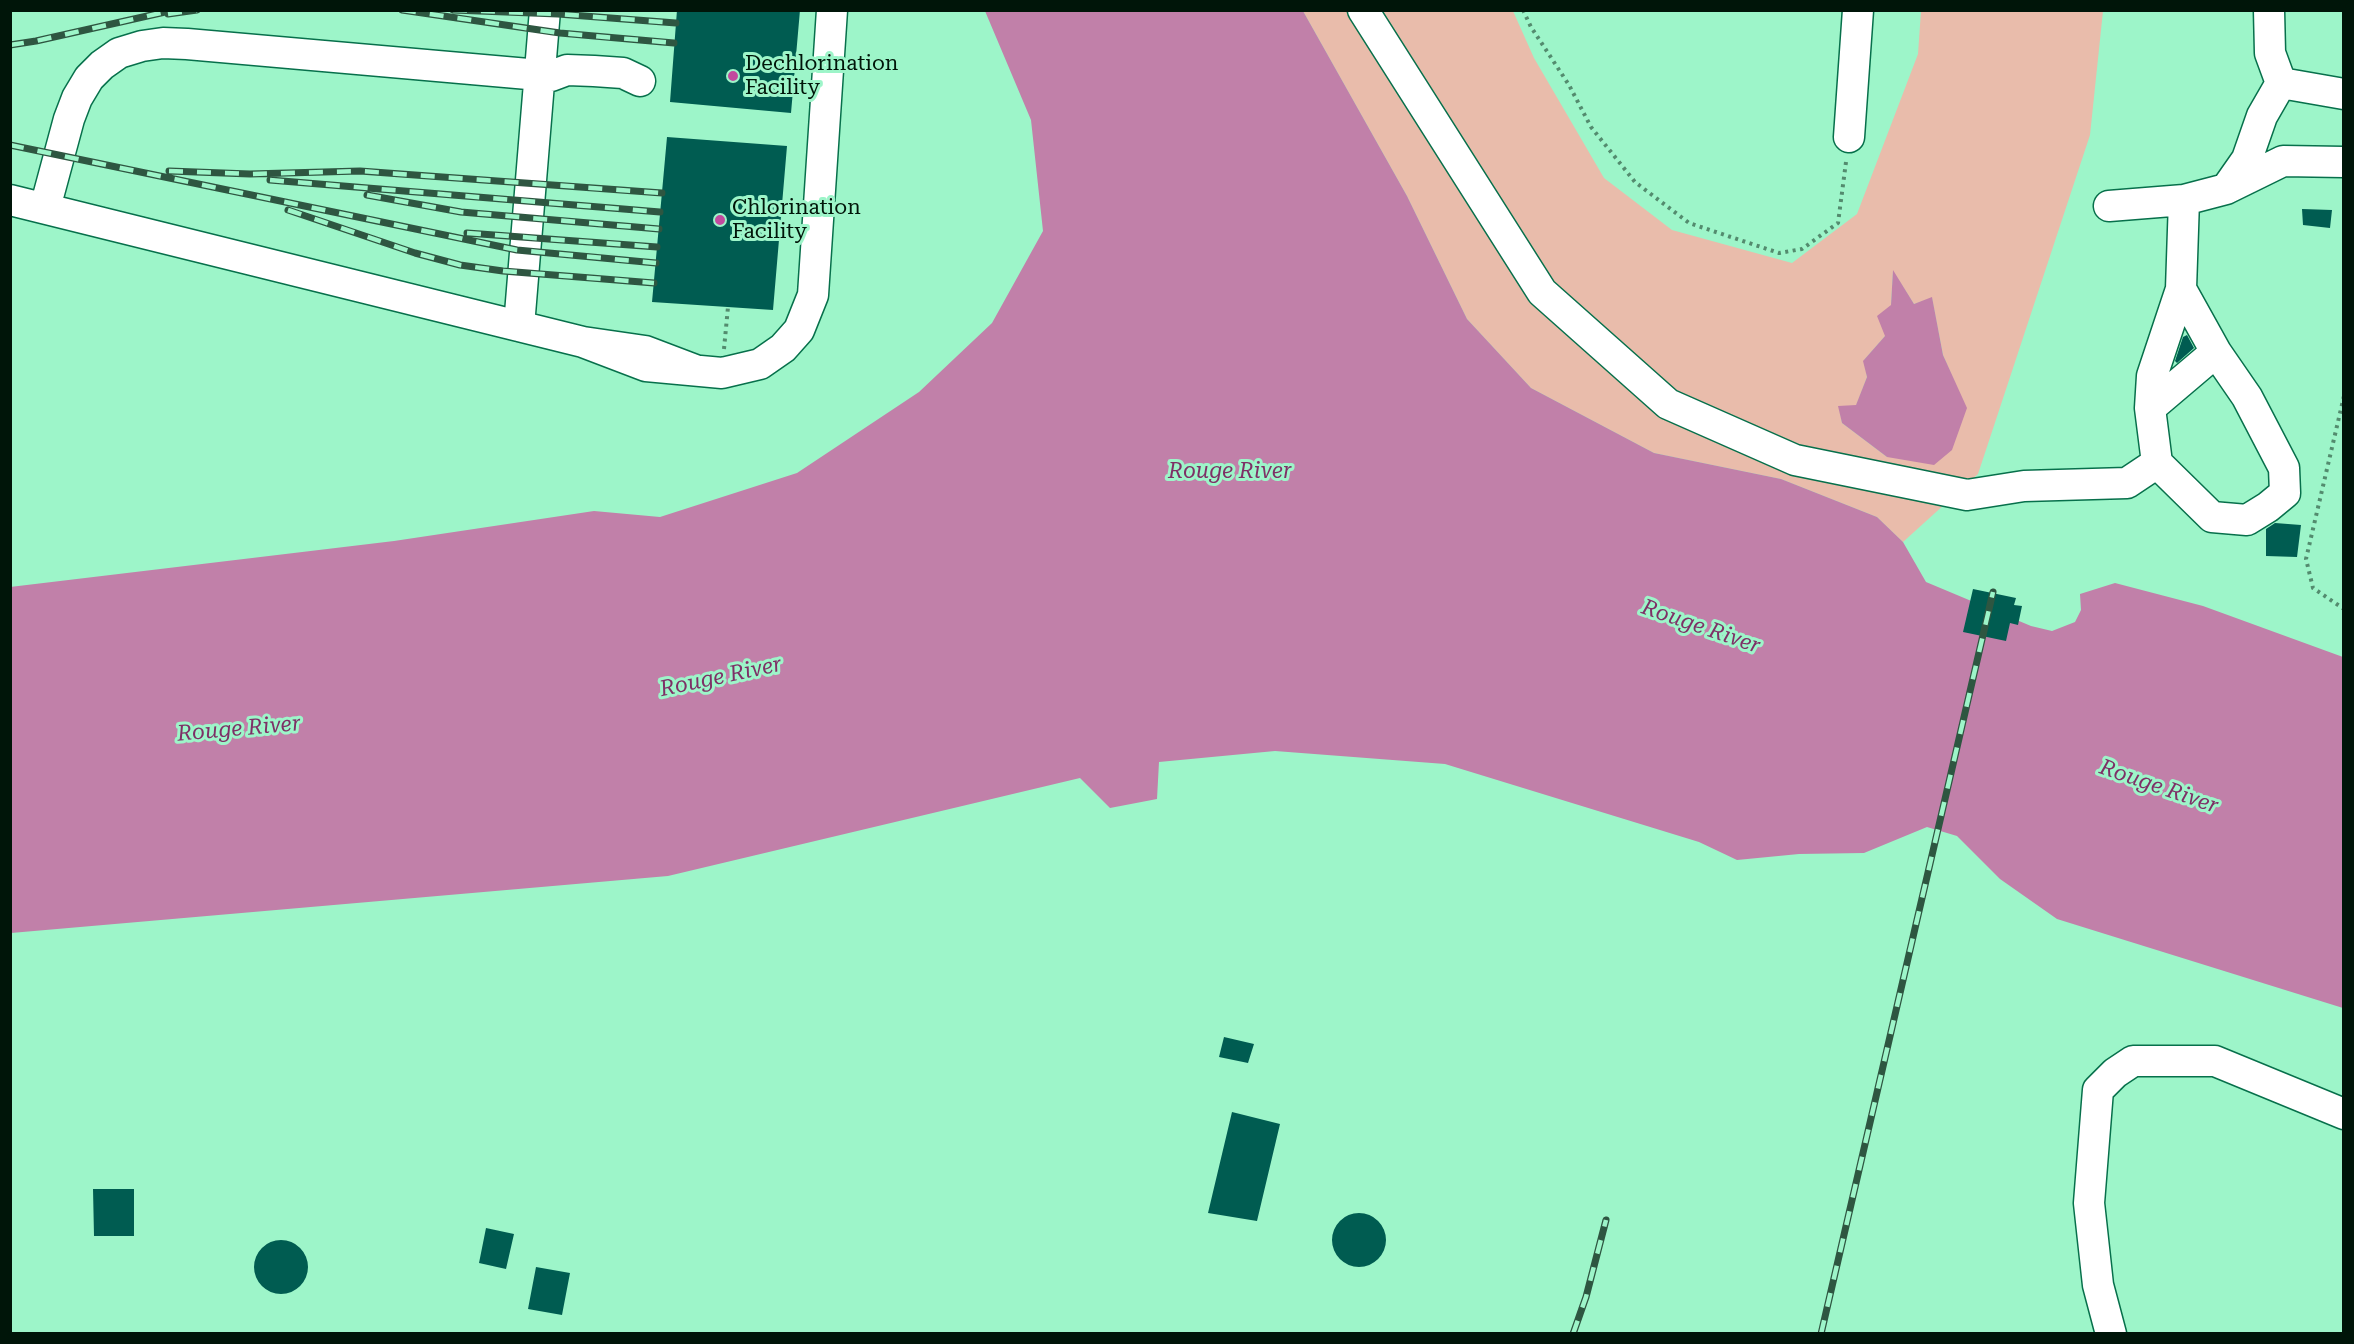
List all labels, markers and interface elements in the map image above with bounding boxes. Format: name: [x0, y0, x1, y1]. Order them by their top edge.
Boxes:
place label: Dechlorination Facility: [745, 51, 898, 101]
marker: Dechlorination Facility: [726, 69, 740, 83]
place label: Chlorination Facility: [732, 195, 861, 245]
marker: Chlorination Facility: [713, 213, 727, 227]
water label: Rouge River: [1168, 459, 1292, 485]
water label: Rouge River: [1638, 594, 1764, 660]
water label: Rouge River: [658, 651, 784, 703]
water label: Rouge River: [176, 710, 302, 748]
water label: Rouge River: [2096, 754, 2222, 820]

